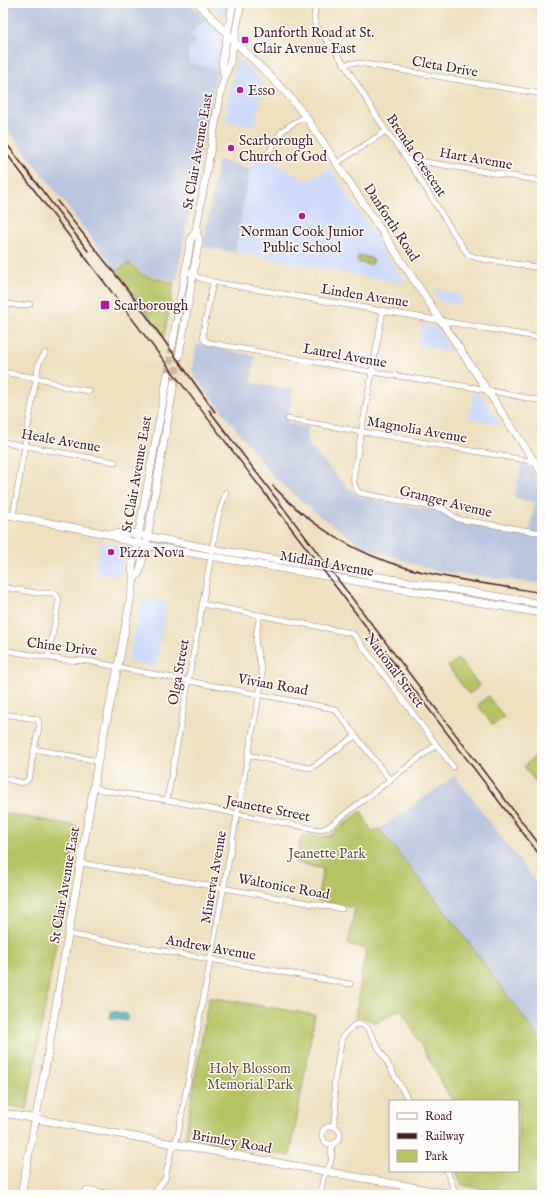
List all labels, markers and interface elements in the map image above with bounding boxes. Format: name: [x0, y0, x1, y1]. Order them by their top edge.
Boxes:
place label: Danforth Road at St. Clair Avenue East: [253, 24, 374, 58]
marker: Danforth Road at St. Clair Avenue East: [240, 35, 250, 45]
street label: Cleta Drive: [410, 52, 480, 82]
place label: Esso: [248, 82, 276, 100]
marker: Esso: [235, 85, 245, 95]
street label: St Clair Avenue East: [179, 91, 217, 211]
street label: Brenda Crescent: [382, 111, 451, 201]
place label: Scarborough Church of God: [239, 132, 328, 166]
marker: Scarborough Church of God: [226, 143, 236, 153]
street label: Hart Avenue: [438, 144, 514, 174]
street label: Danforth Road: [359, 180, 423, 265]
marker: Norman Cook Junior Public School: [297, 211, 307, 221]
place label: Norman Cook Junior Public School: [240, 223, 364, 257]
street label: Linden Avenue: [320, 280, 410, 312]
place label: Scarborough: [114, 297, 189, 315]
marker: Scarborough: [99, 299, 111, 311]
street label: Laurel Avenue: [302, 340, 389, 372]
street label: Magnolia Avenue: [365, 412, 469, 448]
street label: St Clair Avenue East: [118, 414, 156, 534]
street label: Heale Avenue: [20, 425, 103, 457]
street label: Granger Avenue: [398, 482, 494, 522]
place label: Pizza Nova: [119, 544, 185, 562]
marker: Pizza Nova: [106, 547, 116, 557]
street label: Midland Avenue: [279, 547, 376, 581]
street label: National Street: [360, 630, 428, 712]
street label: Chine Drive: [26, 634, 99, 660]
street label: Olga Street: [164, 637, 194, 707]
street label: Vivian Road: [235, 670, 310, 700]
street label: Jeanette Street: [222, 792, 312, 826]
street label: St Clair Avenue East: [46, 825, 84, 945]
street label: Minerva Avenue: [197, 829, 231, 925]
park label: Jeanette Park: [286, 845, 366, 863]
street label: Waltonice Road: [237, 870, 332, 904]
street label: Andrew Avenue: [163, 931, 258, 965]
park label: Holy Blossom Memorial Park: [207, 1060, 294, 1094]
legend: [389, 1100, 519, 1172]
text: Road: [425, 1109, 453, 1124]
street label: Brimley Road: [191, 1126, 274, 1158]
text: Railway: [425, 1129, 464, 1144]
text: Park: [425, 1149, 448, 1164]

